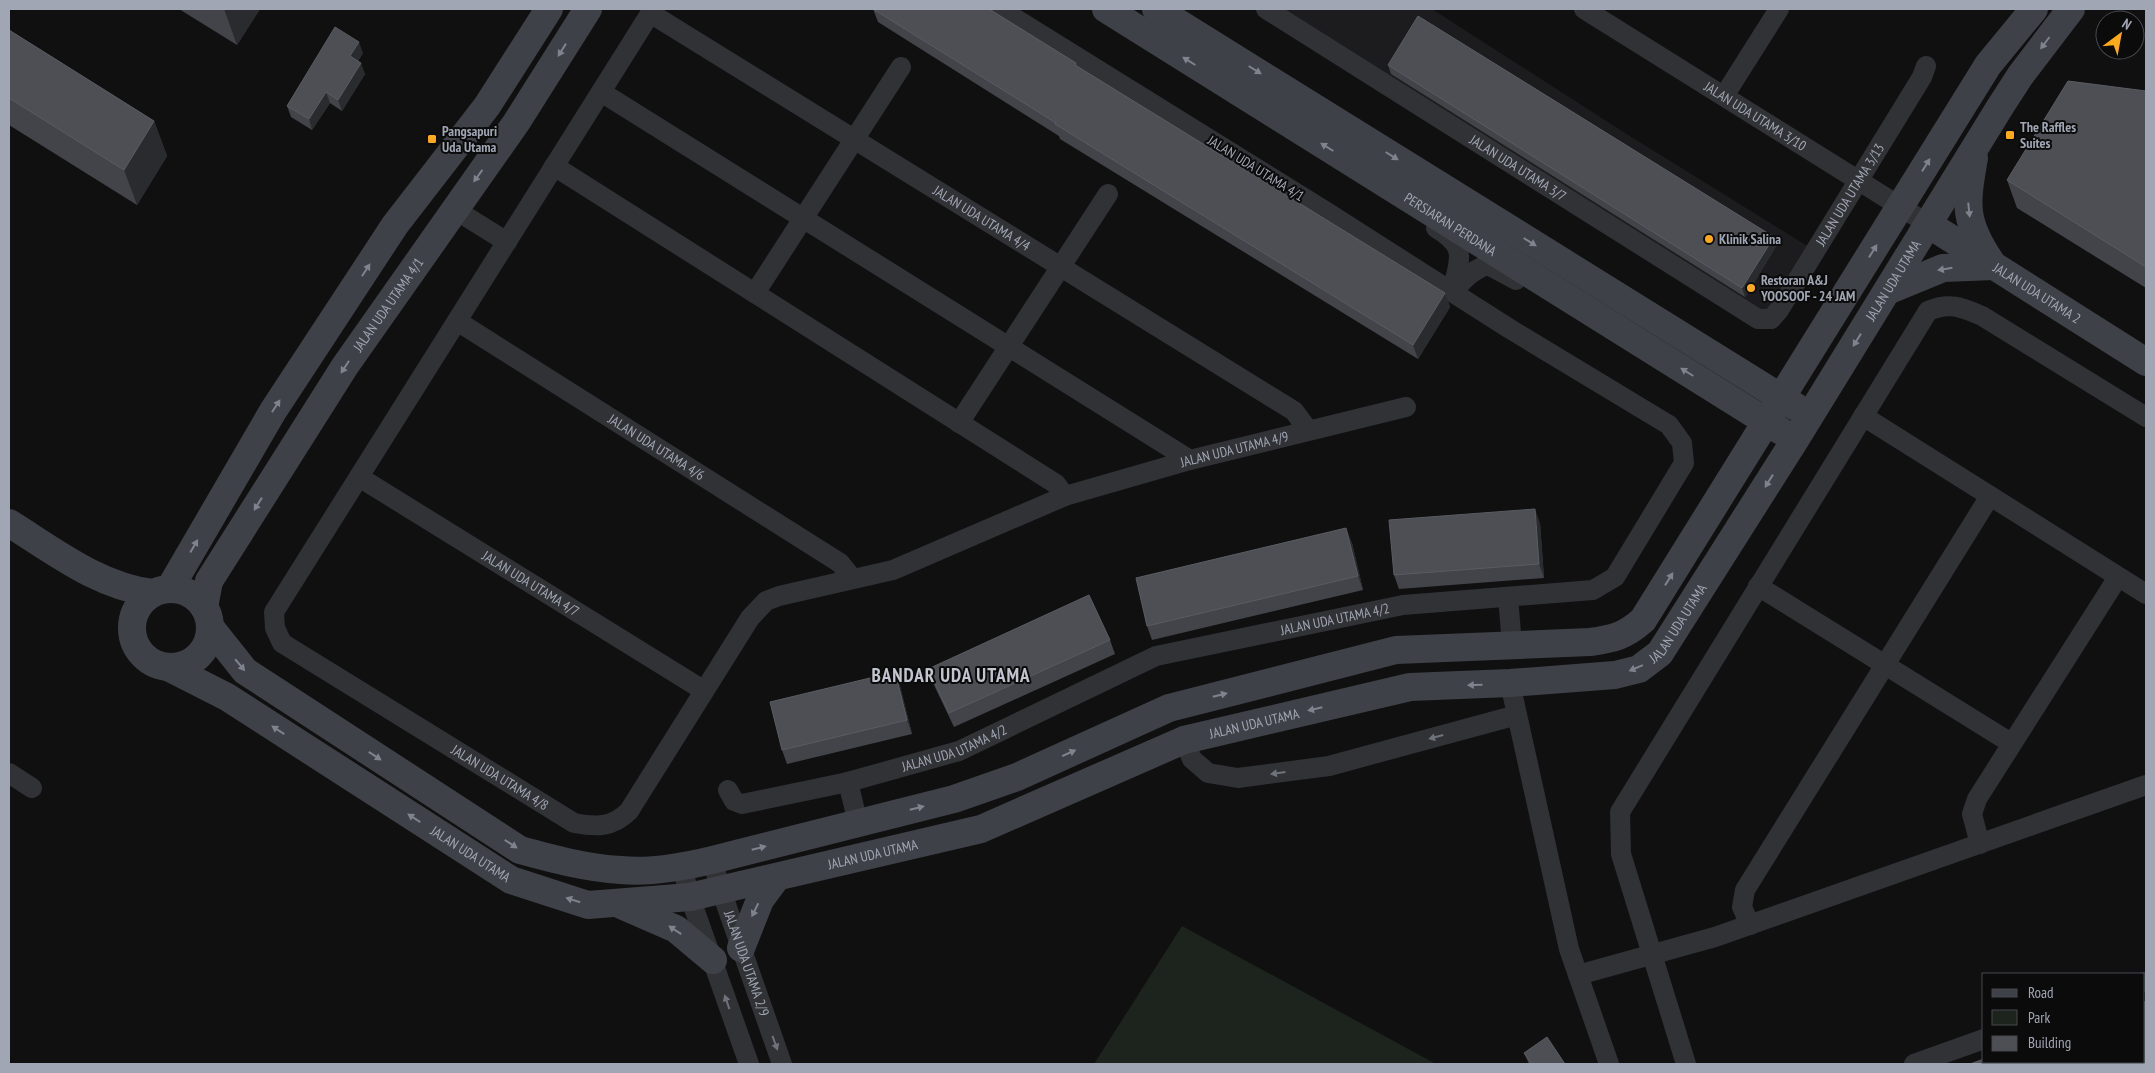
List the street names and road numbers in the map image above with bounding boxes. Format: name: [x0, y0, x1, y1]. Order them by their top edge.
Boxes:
street label: JALAN UDA UTAMA 3/10: [1700, 77, 1810, 155]
street label: JALAN UDA UTAMA 3/7: [1466, 130, 1570, 205]
street label: JALAN UDA UTAMA 4/1: [1203, 131, 1308, 205]
street label: JALAN UDA UTAMA 3/13: [1811, 140, 1888, 250]
street label: JALAN UDA UTAMA 4/4: [929, 181, 1034, 255]
street label: PERSIARAN PERDANA: [1401, 189, 1500, 260]
street label: JALAN UDA UTAMA: [1861, 236, 1925, 325]
street label: JALAN UDA UTAMA 4/1: [348, 254, 427, 356]
street label: JALAN UDA UTAMA 2: [1989, 258, 2084, 327]
street label: JALAN UDA UTAMA 4/6: [604, 409, 708, 484]
street label: JALAN UDA UTAMA 4/9: [1177, 427, 1290, 472]
street label: JALAN UDA UTAMA 4/7: [478, 546, 583, 620]
street label: JALAN UDA UTAMA: [1645, 580, 1711, 668]
street label: JALAN UDA UTAMA 4/2: [1278, 599, 1391, 639]
street label: JALAN UDA UTAMA: [1207, 704, 1301, 743]
street label: JALAN UDA UTAMA 4/2: [899, 720, 1010, 776]
street label: JALAN UDA UTAMA 4/8: [447, 740, 552, 814]
street label: JALAN UDA UTAMA: [426, 821, 514, 887]
street label: JALAN UDA UTAMA: [825, 835, 920, 874]
street label: JALAN UDA UTAMA 2/9: [720, 907, 774, 1019]

